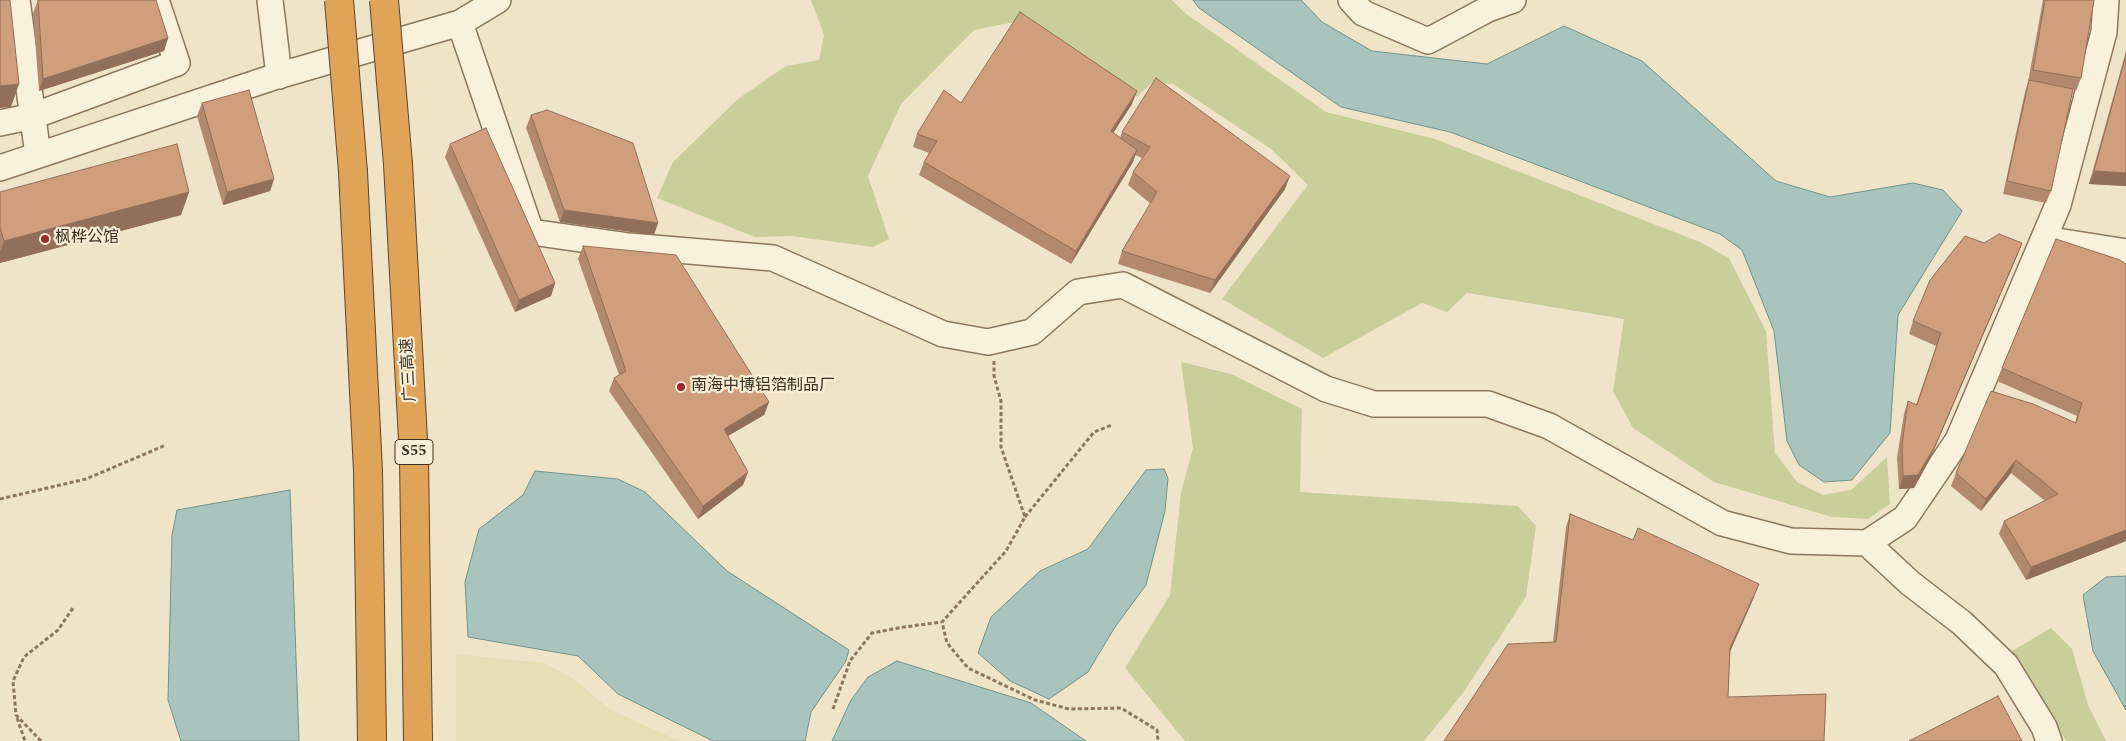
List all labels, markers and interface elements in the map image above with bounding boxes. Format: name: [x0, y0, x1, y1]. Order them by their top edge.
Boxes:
place label: 枫桦公馆: [55, 229, 119, 249]
marker: 枫桦公馆: [39, 233, 51, 245]
street label: 广三高速: [399, 338, 421, 402]
place label: 南海中博铝箔制品厂: [691, 377, 835, 397]
marker: 南海中博铝箔制品厂: [675, 381, 687, 393]
road number: S55: [395, 440, 433, 464]

